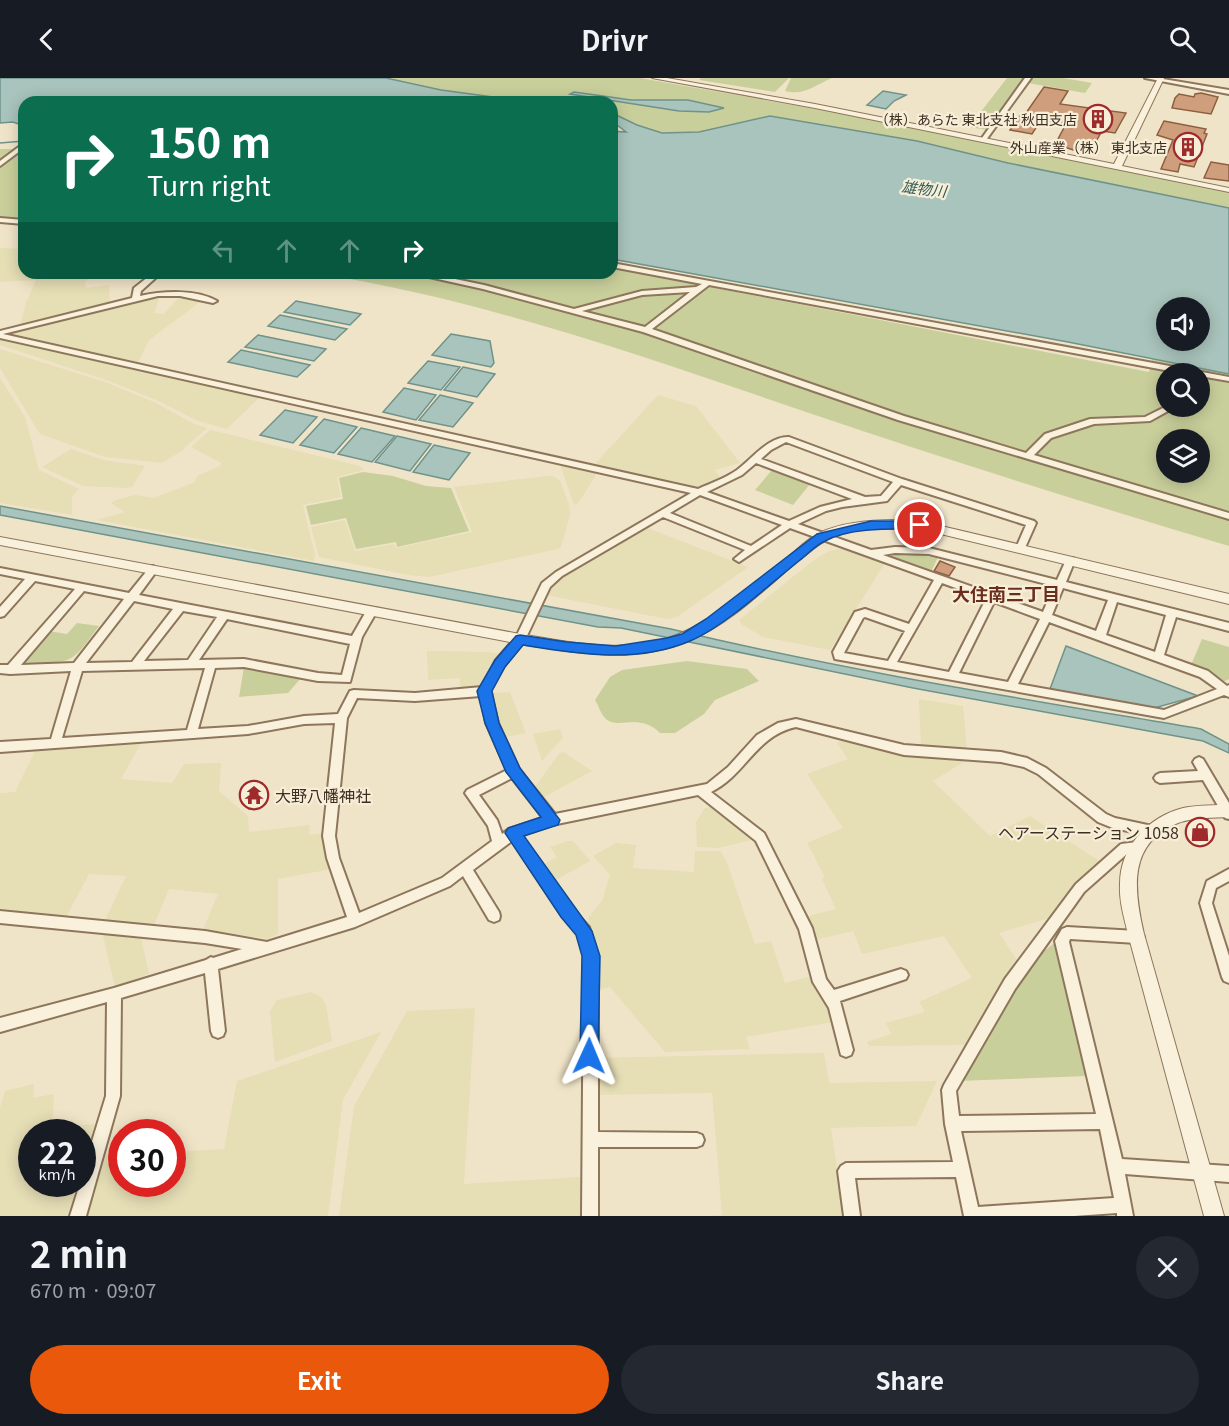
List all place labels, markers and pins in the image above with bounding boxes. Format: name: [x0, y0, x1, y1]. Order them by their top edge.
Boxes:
building icon: （株）あらた 東北支社 秋田支店: [1082, 103, 1114, 135]
place label: （株）あらた 東北支社 秋田支店: [875, 109, 1077, 129]
building icon: 外山産業（株） 東北支店: [1172, 131, 1204, 163]
place label: 外山産業（株） 東北支店: [1010, 137, 1167, 157]
pin: [894, 499, 945, 550]
temple icon: 大野八幡神社: [238, 779, 270, 811]
place label: 大野八幡神社: [275, 783, 371, 807]
shop icon: ヘアーステーション 1058: [1184, 816, 1216, 848]
place label: ヘアーステーション 1058: [998, 820, 1179, 844]

